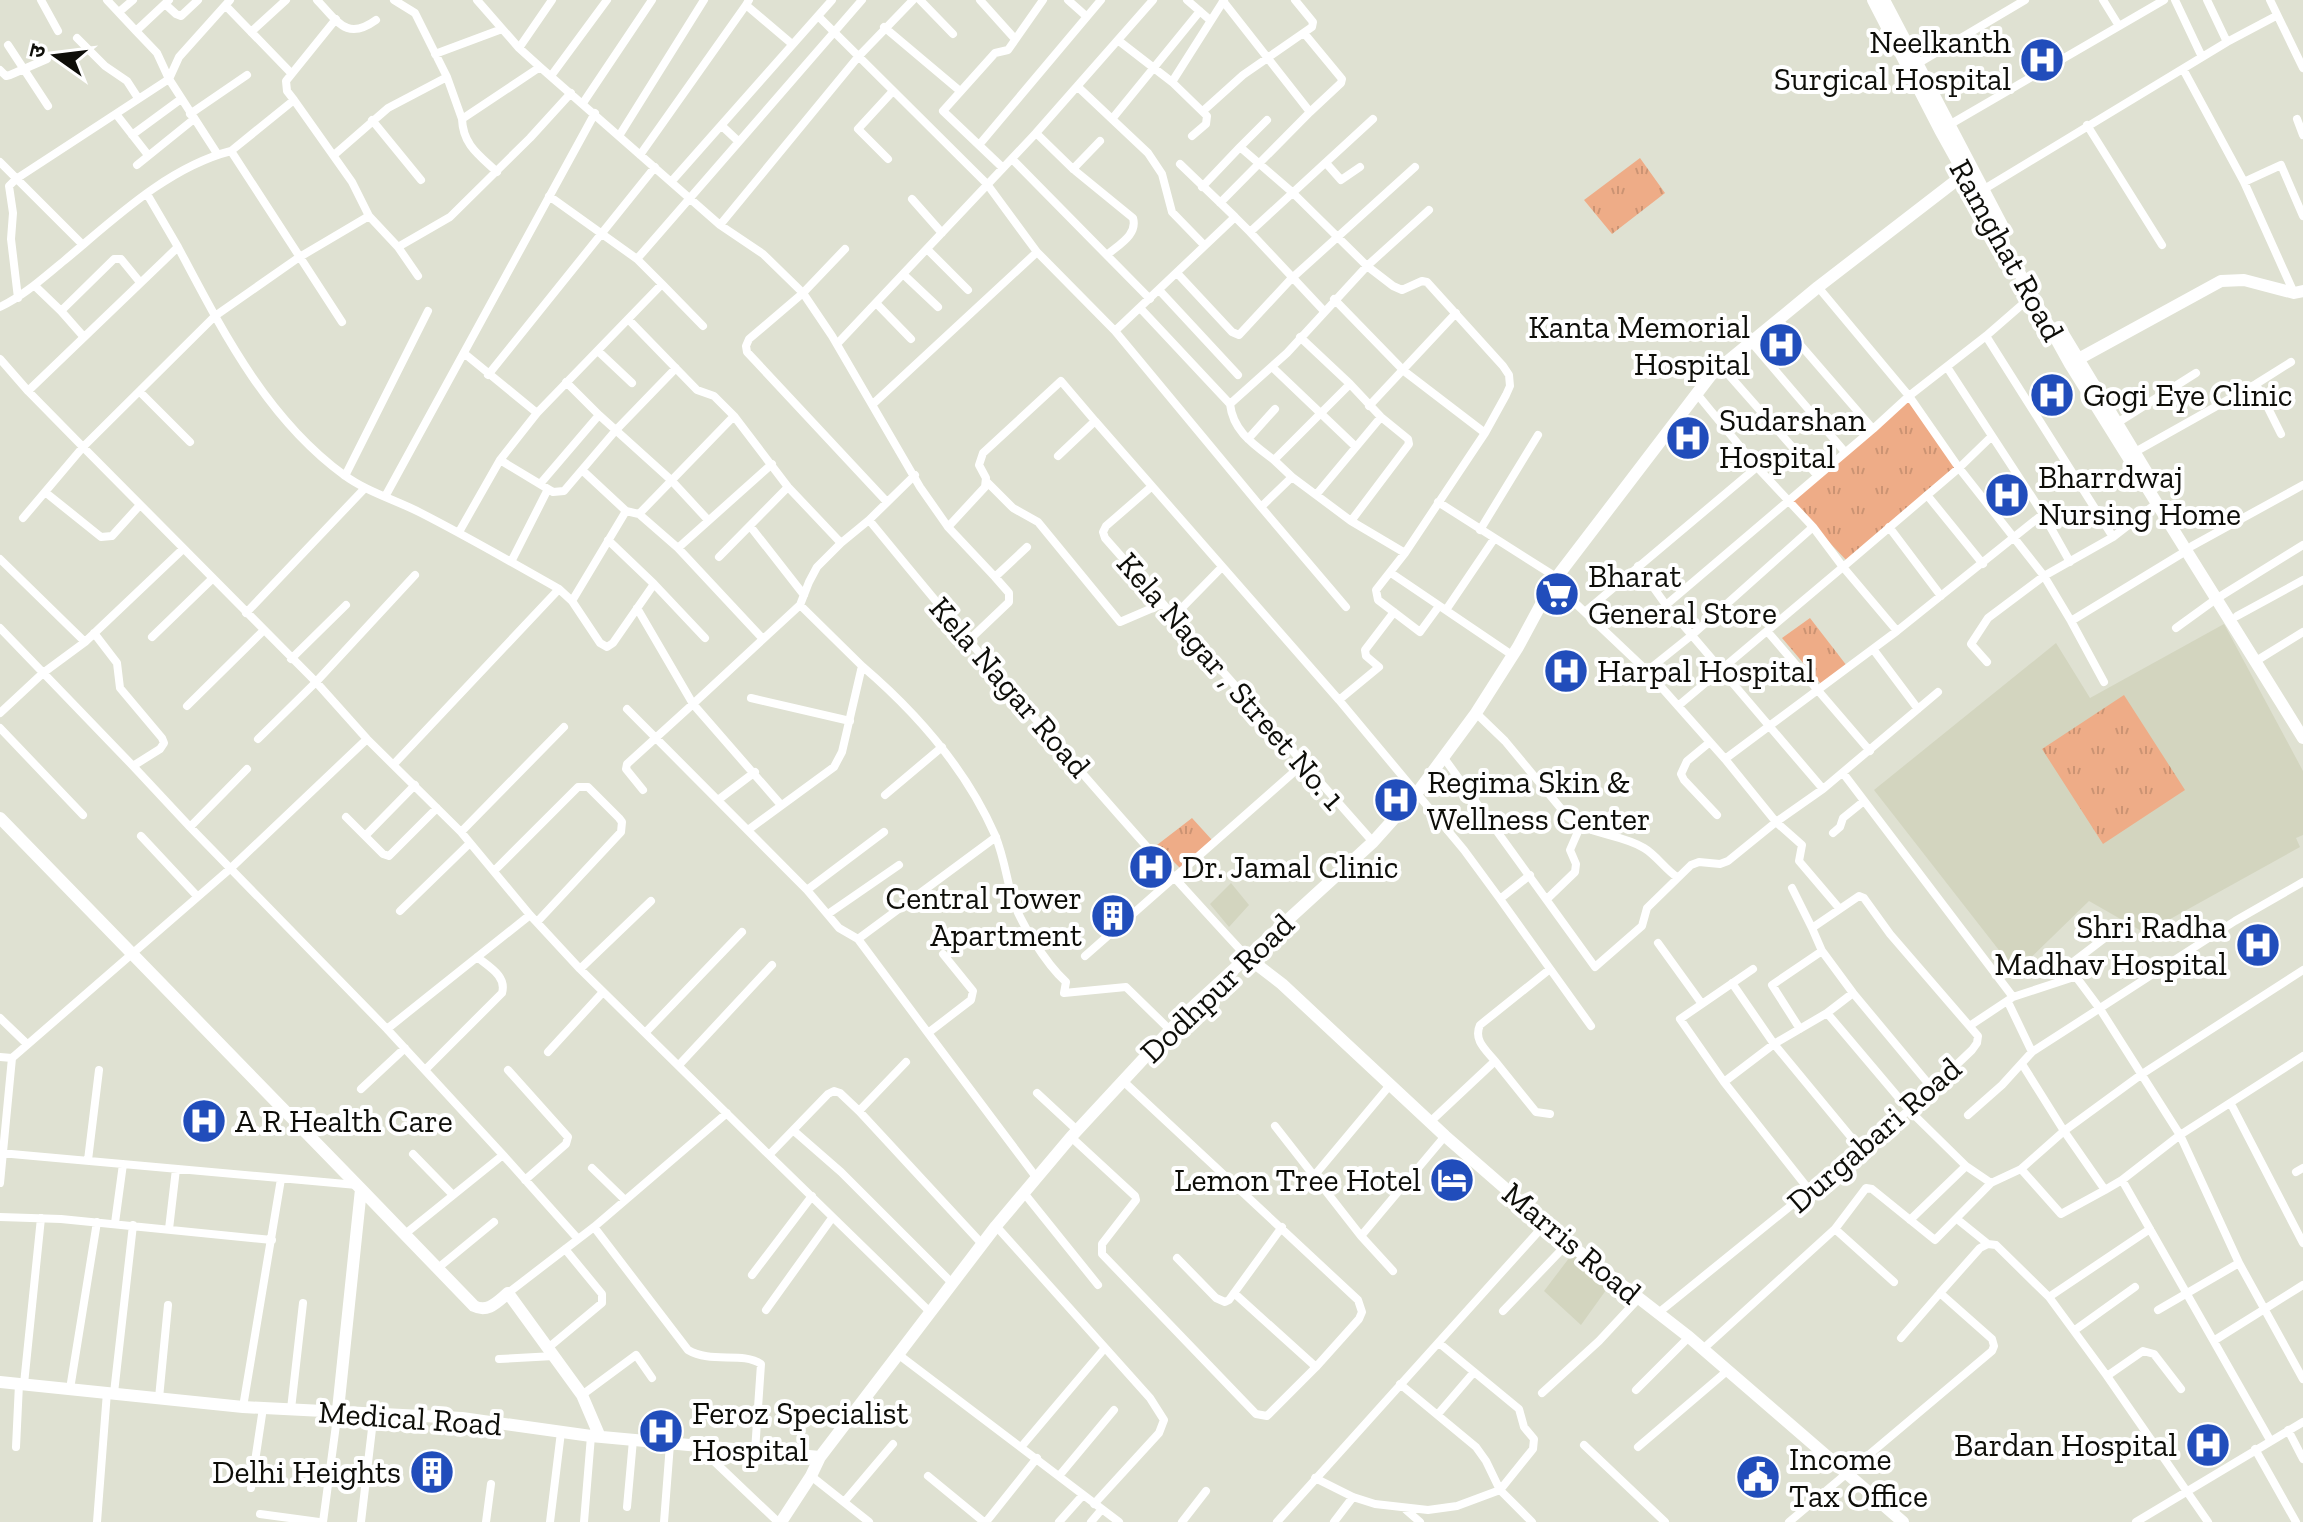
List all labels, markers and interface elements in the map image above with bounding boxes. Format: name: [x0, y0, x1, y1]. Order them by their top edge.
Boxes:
north arrow: [16, 16, 96, 96]
place label: Neelkanth Surgical Hospital: [1774, 23, 2011, 98]
hospital icon: Neelkanth Surgical Hospital: [2018, 36, 2066, 84]
text: उ: [22, 41, 52, 61]
street label: Ramghat Road: [1941, 153, 2073, 348]
place label: Kanta Memorial Hospital: [1528, 308, 1750, 383]
hospital icon: Kanta Memorial Hospital: [1757, 321, 1805, 369]
hospital icon: Gogi Eye Clinic: [2028, 371, 2076, 419]
place label: Gogi Eye Clinic: [2083, 376, 2293, 414]
place label: Sudarshan Hospital: [1719, 401, 1867, 476]
hospital icon: Sudarshan Hospital: [1664, 414, 1712, 462]
place label: Bharrdwaj Nursing Home: [2038, 458, 2241, 533]
hospital icon: Bharrdwaj Nursing Home: [1983, 471, 2031, 519]
street label: Kela Nagar , Street No. 1: [1109, 545, 1353, 817]
place label: Bharat General Store: [1588, 557, 1777, 632]
supermarket icon: Bharat General Store: [1533, 570, 1581, 618]
street label: Kela Nagar Road: [921, 589, 1099, 785]
hospital icon: Harpal Hospital: [1542, 647, 1590, 695]
place label: Harpal Hospital: [1597, 652, 1815, 690]
place label: Regima Skin & Wellness Center: [1427, 763, 1651, 838]
hospital icon: Regima Skin & Wellness Center: [1372, 776, 1420, 824]
hospital icon: Dr. Jamal Clinic: [1127, 843, 1175, 891]
place label: Dr. Jamal Clinic: [1182, 848, 1399, 886]
place label: Central Tower Apartment: [885, 879, 1082, 954]
building icon: Central Tower Apartment: [1089, 892, 1137, 940]
street label: Dodhpur Road: [1132, 905, 1302, 1071]
place label: Shri Radha Madhav Hospital: [1994, 908, 2227, 983]
hospital icon: Shri Radha Madhav Hospital: [2234, 921, 2282, 969]
street label: Durgabari Road: [1779, 1049, 1969, 1221]
hospital icon: A R Health Care: [180, 1097, 228, 1145]
place label: A R Health Care: [235, 1102, 453, 1140]
hotel icon: Lemon Tree Hotel: [1428, 1156, 1476, 1204]
place label: Lemon Tree Hotel: [1174, 1161, 1421, 1199]
street label: Marris Road: [1495, 1174, 1649, 1312]
street label: Medical Road: [317, 1393, 503, 1443]
place label: Feroz Specialist Hospital: [692, 1394, 909, 1469]
hospital icon: Feroz Specialist Hospital: [637, 1407, 685, 1455]
hospital icon: Bardan Hospital: [2184, 1421, 2232, 1469]
place label: Bardan Hospital: [1954, 1426, 2177, 1464]
place label: Income Tax Office: [1789, 1440, 1928, 1515]
building icon: Delhi Heights: [408, 1448, 456, 1496]
place label: Delhi Heights: [212, 1453, 401, 1491]
public building icon: Income Tax Office: [1734, 1453, 1782, 1501]

